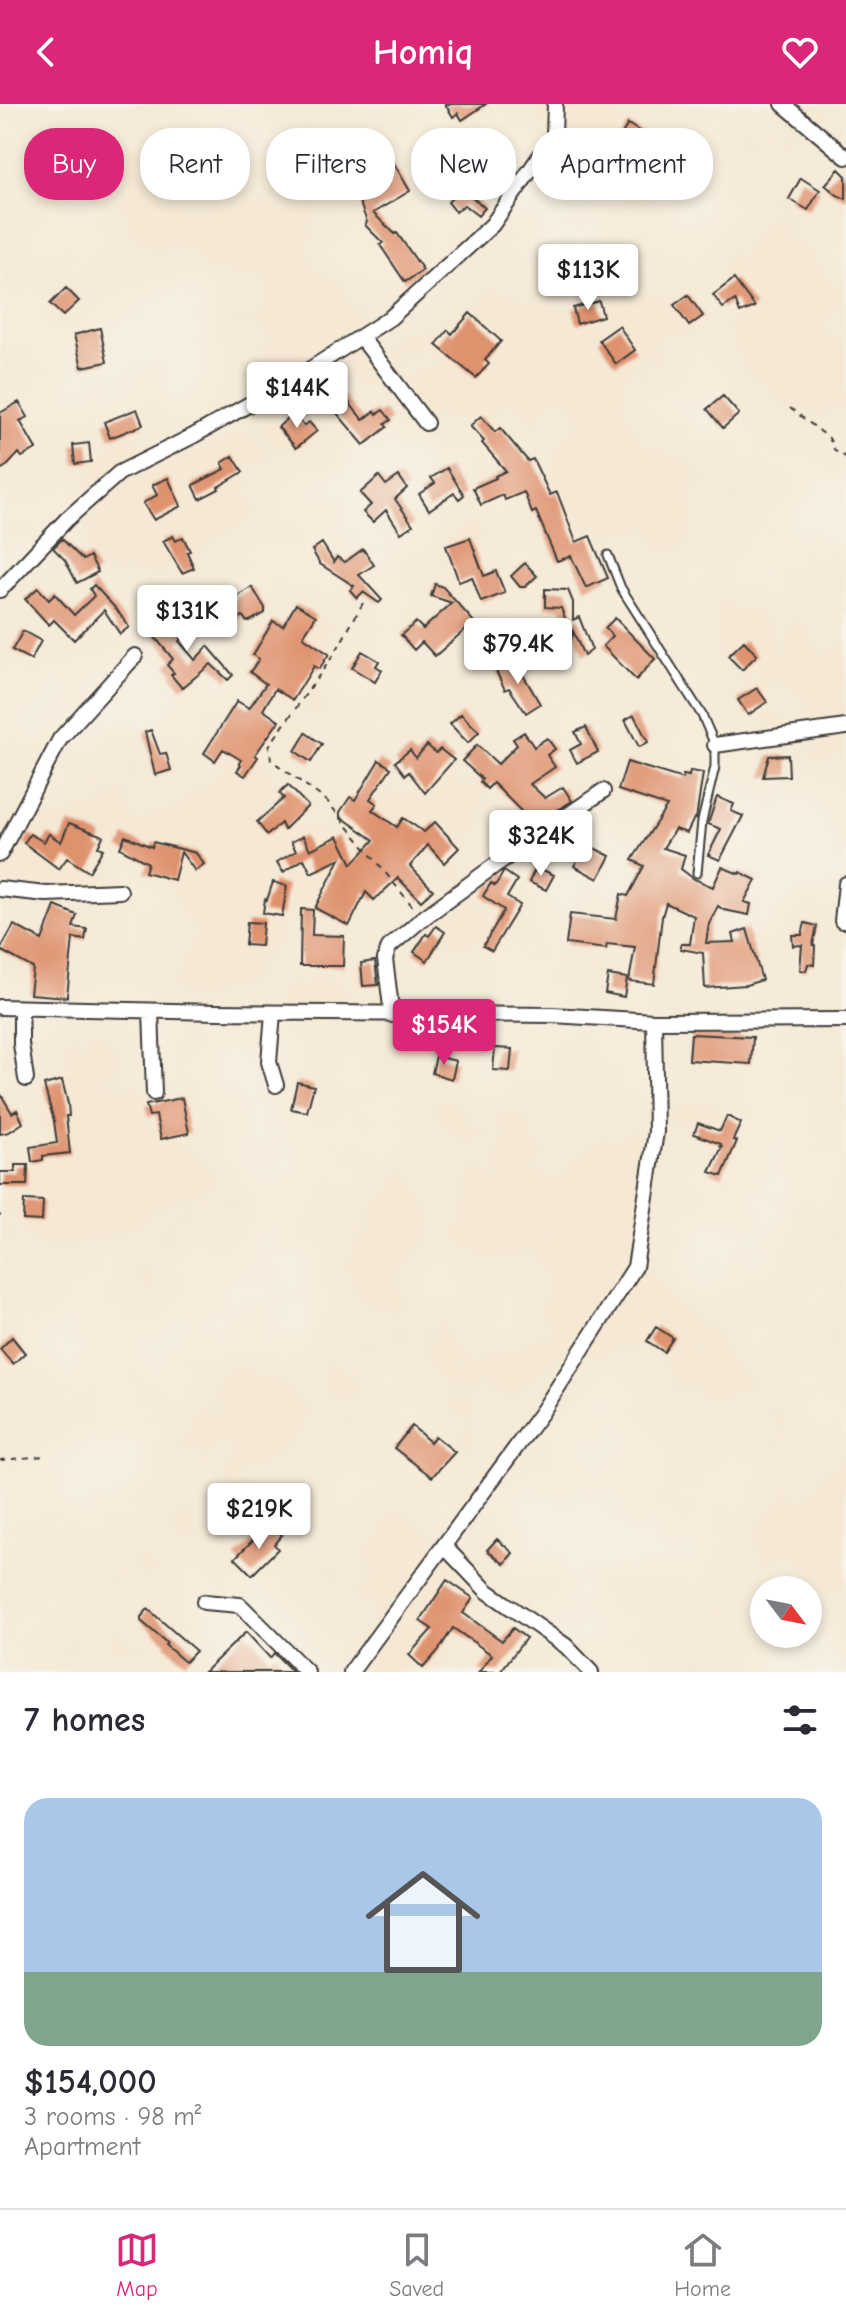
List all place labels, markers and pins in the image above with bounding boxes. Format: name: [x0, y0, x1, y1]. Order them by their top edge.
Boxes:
pin: $113K: [532, 244, 644, 312]
pin: $144K: [241, 362, 353, 430]
pin: $131K: [131, 585, 243, 653]
pin: $79.4K: [453, 618, 583, 686]
pin: $324K: [485, 810, 597, 878]
pin: $154K: [388, 999, 500, 1067]
pin: $219K: [203, 1483, 315, 1551]

